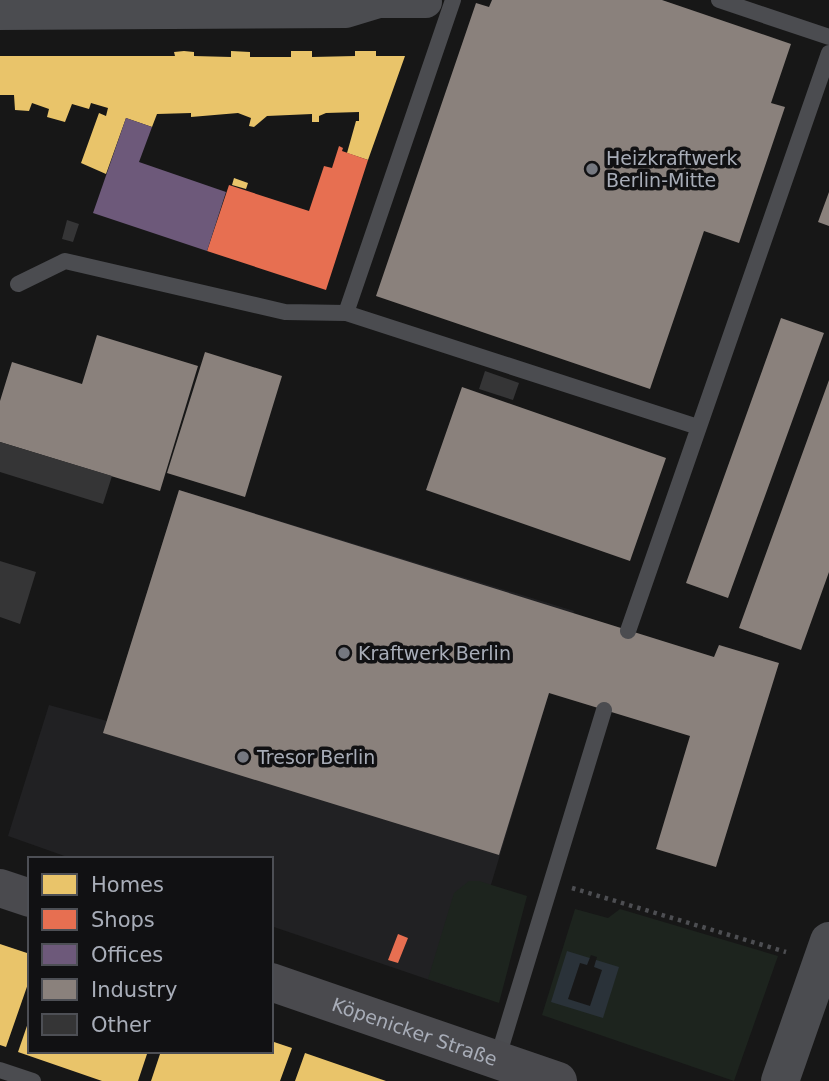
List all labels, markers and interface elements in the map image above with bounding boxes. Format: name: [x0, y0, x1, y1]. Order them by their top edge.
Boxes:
place label: Heizkraftwerk Berlin-Mitte: [606, 147, 738, 191]
marker: Heizkraftwerk Berlin-Mitte: [584, 161, 600, 177]
place label: Kraftwerk Berlin: [358, 642, 511, 664]
marker: Kraftwerk Berlin: [336, 645, 352, 661]
place label: Tresor Berlin: [256, 746, 375, 768]
marker: Tresor Berlin: [235, 749, 251, 765]
legend: [28, 857, 273, 1053]
text: Homes: [91, 873, 164, 897]
text: Shops: [91, 908, 155, 932]
text: Offices: [91, 943, 163, 967]
text: Industry: [91, 978, 177, 1002]
street label: Köpenicker Straße: [329, 993, 500, 1070]
text: Other: [91, 1013, 151, 1037]

